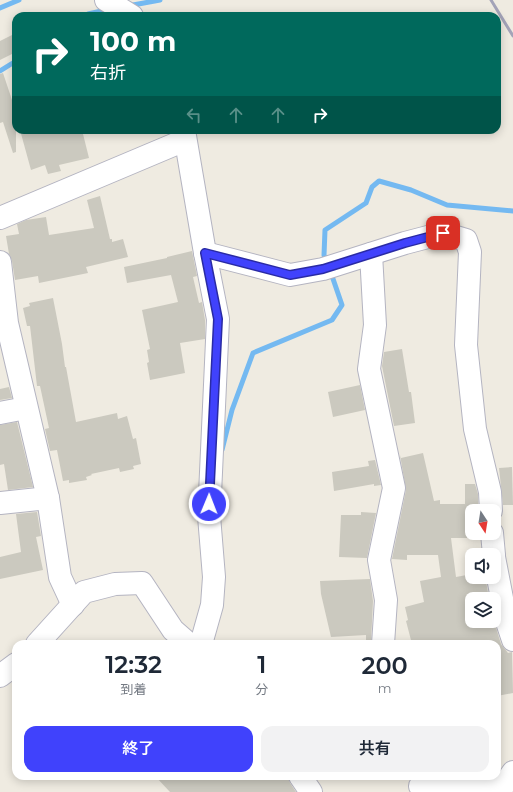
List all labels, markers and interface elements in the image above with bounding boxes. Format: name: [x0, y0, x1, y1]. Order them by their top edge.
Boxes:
text: 100 m: [90, 24, 176, 58]
icon: right: [24, 28, 76, 80]
text: 右折: [90, 62, 126, 84]
icon: left: [183, 104, 205, 126]
icon: ahead: [225, 104, 247, 126]
icon: ahead: [267, 104, 289, 126]
icon: right: [309, 104, 331, 126]
pin: [426, 216, 460, 250]
icon: arrive: [432, 222, 454, 244]
position arrow: [188, 483, 230, 525]
north arrow: [465, 504, 501, 540]
map controls: [465, 504, 501, 628]
button: sound: [465, 548, 501, 584]
button: layers: [465, 592, 501, 628]
text: 12:32: [105, 650, 162, 679]
text: 1: [257, 650, 266, 679]
text: 200: [361, 651, 408, 680]
text: m: [378, 680, 392, 696]
text: 到着: [121, 681, 147, 697]
text: 分: [255, 681, 268, 697]
button: 終了: [24, 726, 253, 772]
button: 共有: [261, 726, 489, 772]

